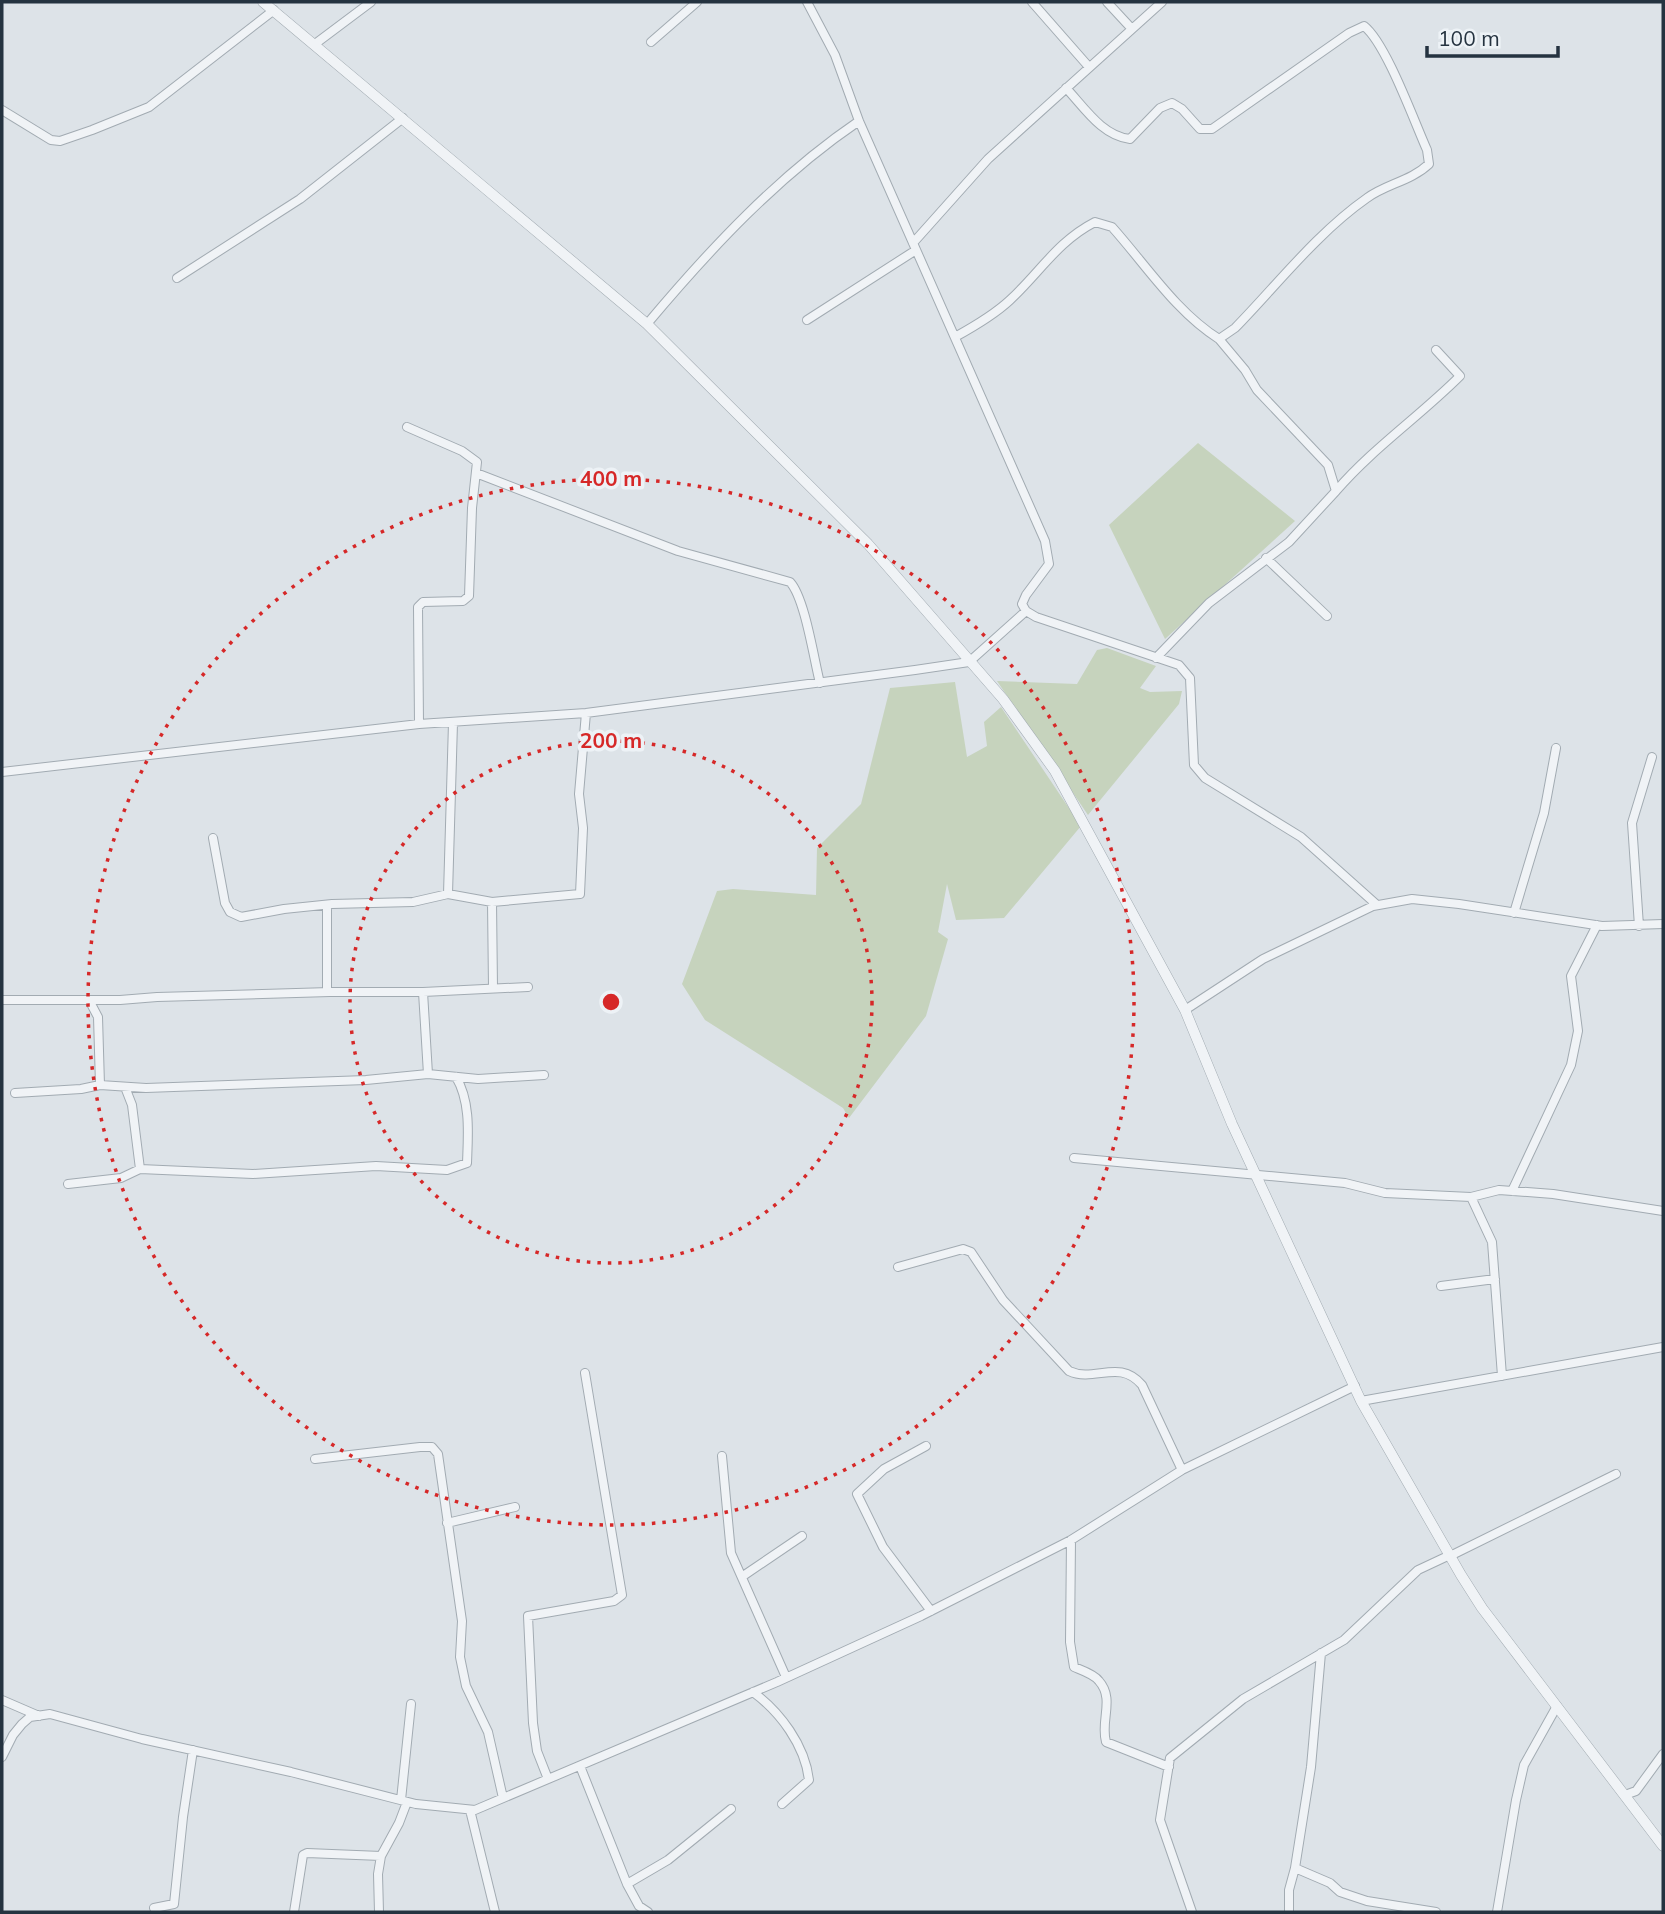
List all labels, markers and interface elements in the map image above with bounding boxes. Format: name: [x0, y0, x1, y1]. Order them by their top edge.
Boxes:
scale bar: [1427, 14, 1558, 58]
text: 100 m: [1438, 25, 1500, 51]
text: 400 m: [580, 465, 642, 491]
text: 200 m: [580, 727, 642, 753]
centre of rings: [599, 990, 623, 1014]

